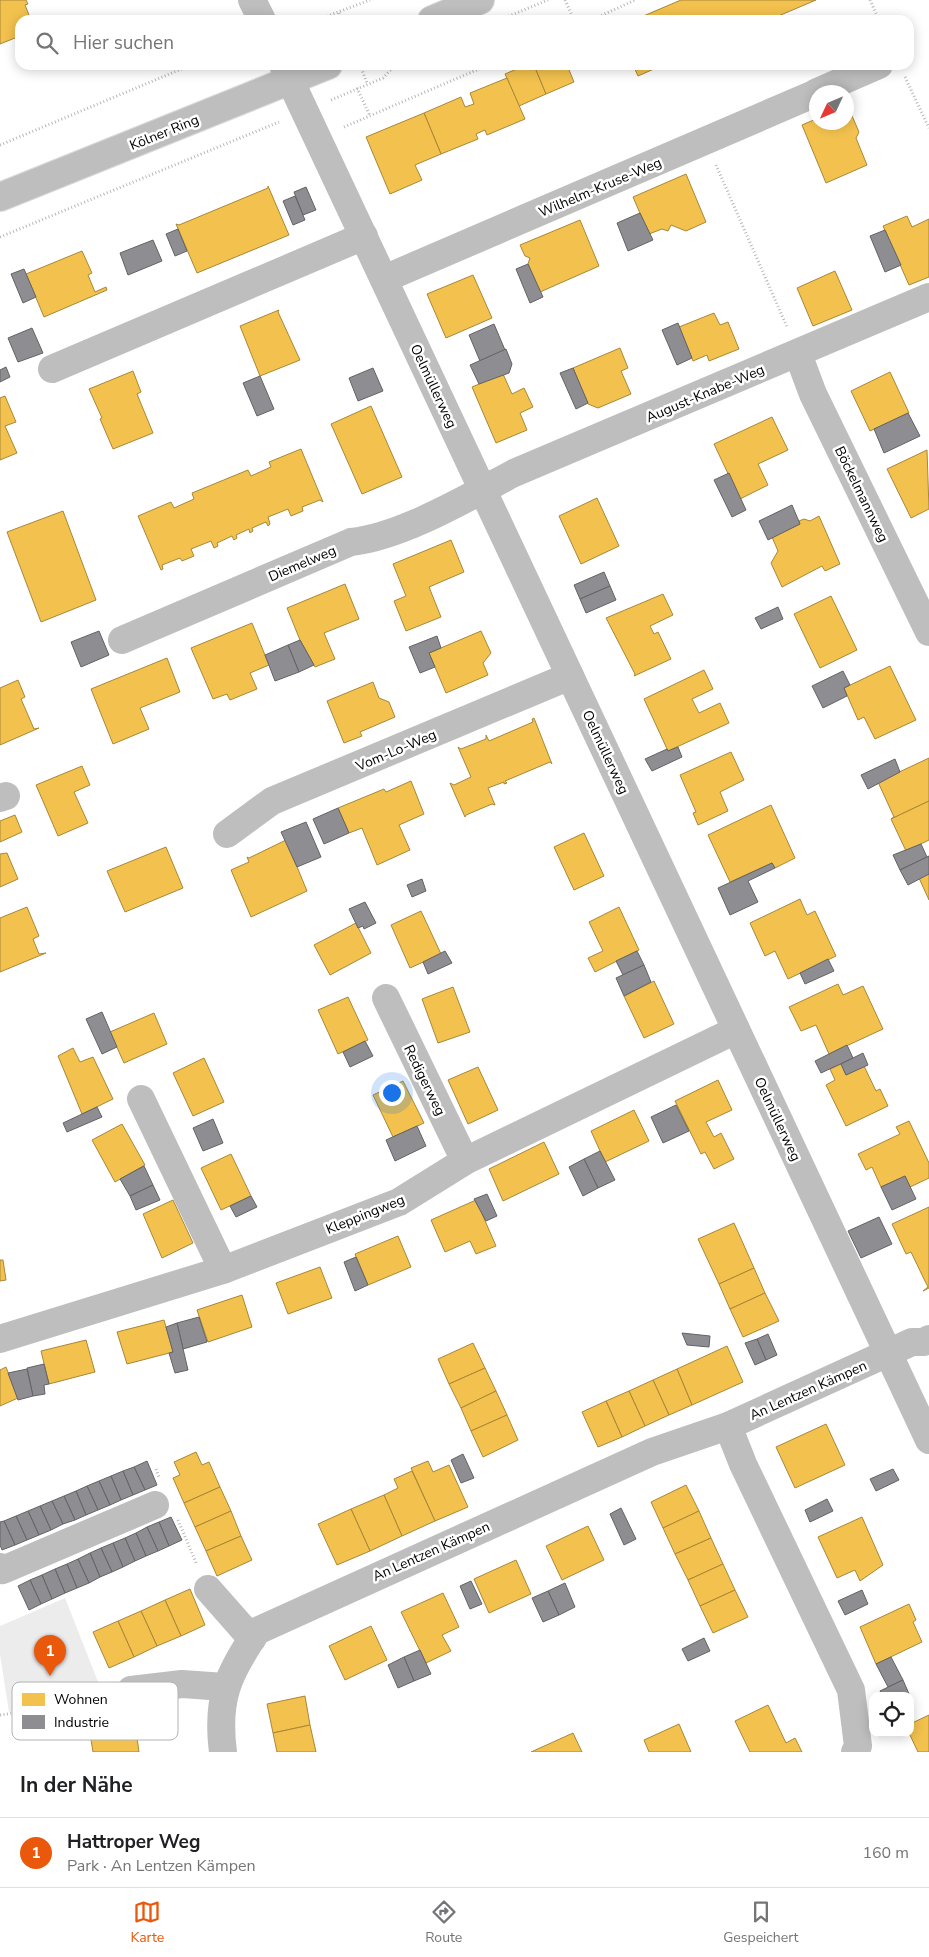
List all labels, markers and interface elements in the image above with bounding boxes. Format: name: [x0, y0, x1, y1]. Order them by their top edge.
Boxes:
search box: [15, 15, 914, 70]
icon: search: [33, 29, 61, 57]
text: Hier suchen: [73, 30, 174, 56]
north arrow: [809, 85, 854, 130]
street label: Kölner Ring: [127, 110, 202, 155]
street label: Wilhelm-Kruse-Weg: [536, 153, 665, 222]
street label: Oelmüllerweg: [406, 341, 461, 431]
street label: August-Knabe-Weg: [643, 360, 767, 427]
street label: Böckelmannweg: [830, 443, 893, 545]
street label: Diemelweg: [265, 541, 339, 586]
street label: Oelmüllerweg: [578, 707, 633, 797]
street label: Vom-Lo-Weg: [352, 725, 439, 776]
street label: Redigerweg: [399, 1042, 450, 1119]
street label: Oelmüllerweg: [750, 1074, 805, 1164]
your location: [379, 1080, 405, 1106]
street label: Kleppingweg: [323, 1190, 407, 1239]
street label: An Lentzen Kämpen: [746, 1356, 870, 1425]
street label: An Lentzen Kämpen: [369, 1517, 493, 1586]
pin: 1: [34, 1635, 66, 1676]
legend: [12, 1682, 178, 1740]
text: Wohnen: [54, 1690, 108, 1709]
map controls: [869, 1692, 914, 1737]
button: locate: [869, 1692, 914, 1737]
text: Industrie: [54, 1713, 109, 1732]
text: In der Nähe: [20, 1771, 133, 1799]
text: Hattroper Weg: [67, 1829, 200, 1855]
text: 1: [31, 1842, 41, 1864]
text: 160 m: [862, 1842, 909, 1864]
text: Park · An Lentzen Kämpen: [67, 1855, 256, 1877]
tab: Karte: [130, 1898, 164, 1947]
tab: Route: [425, 1898, 462, 1947]
tab: Gespeichert: [723, 1898, 799, 1947]

